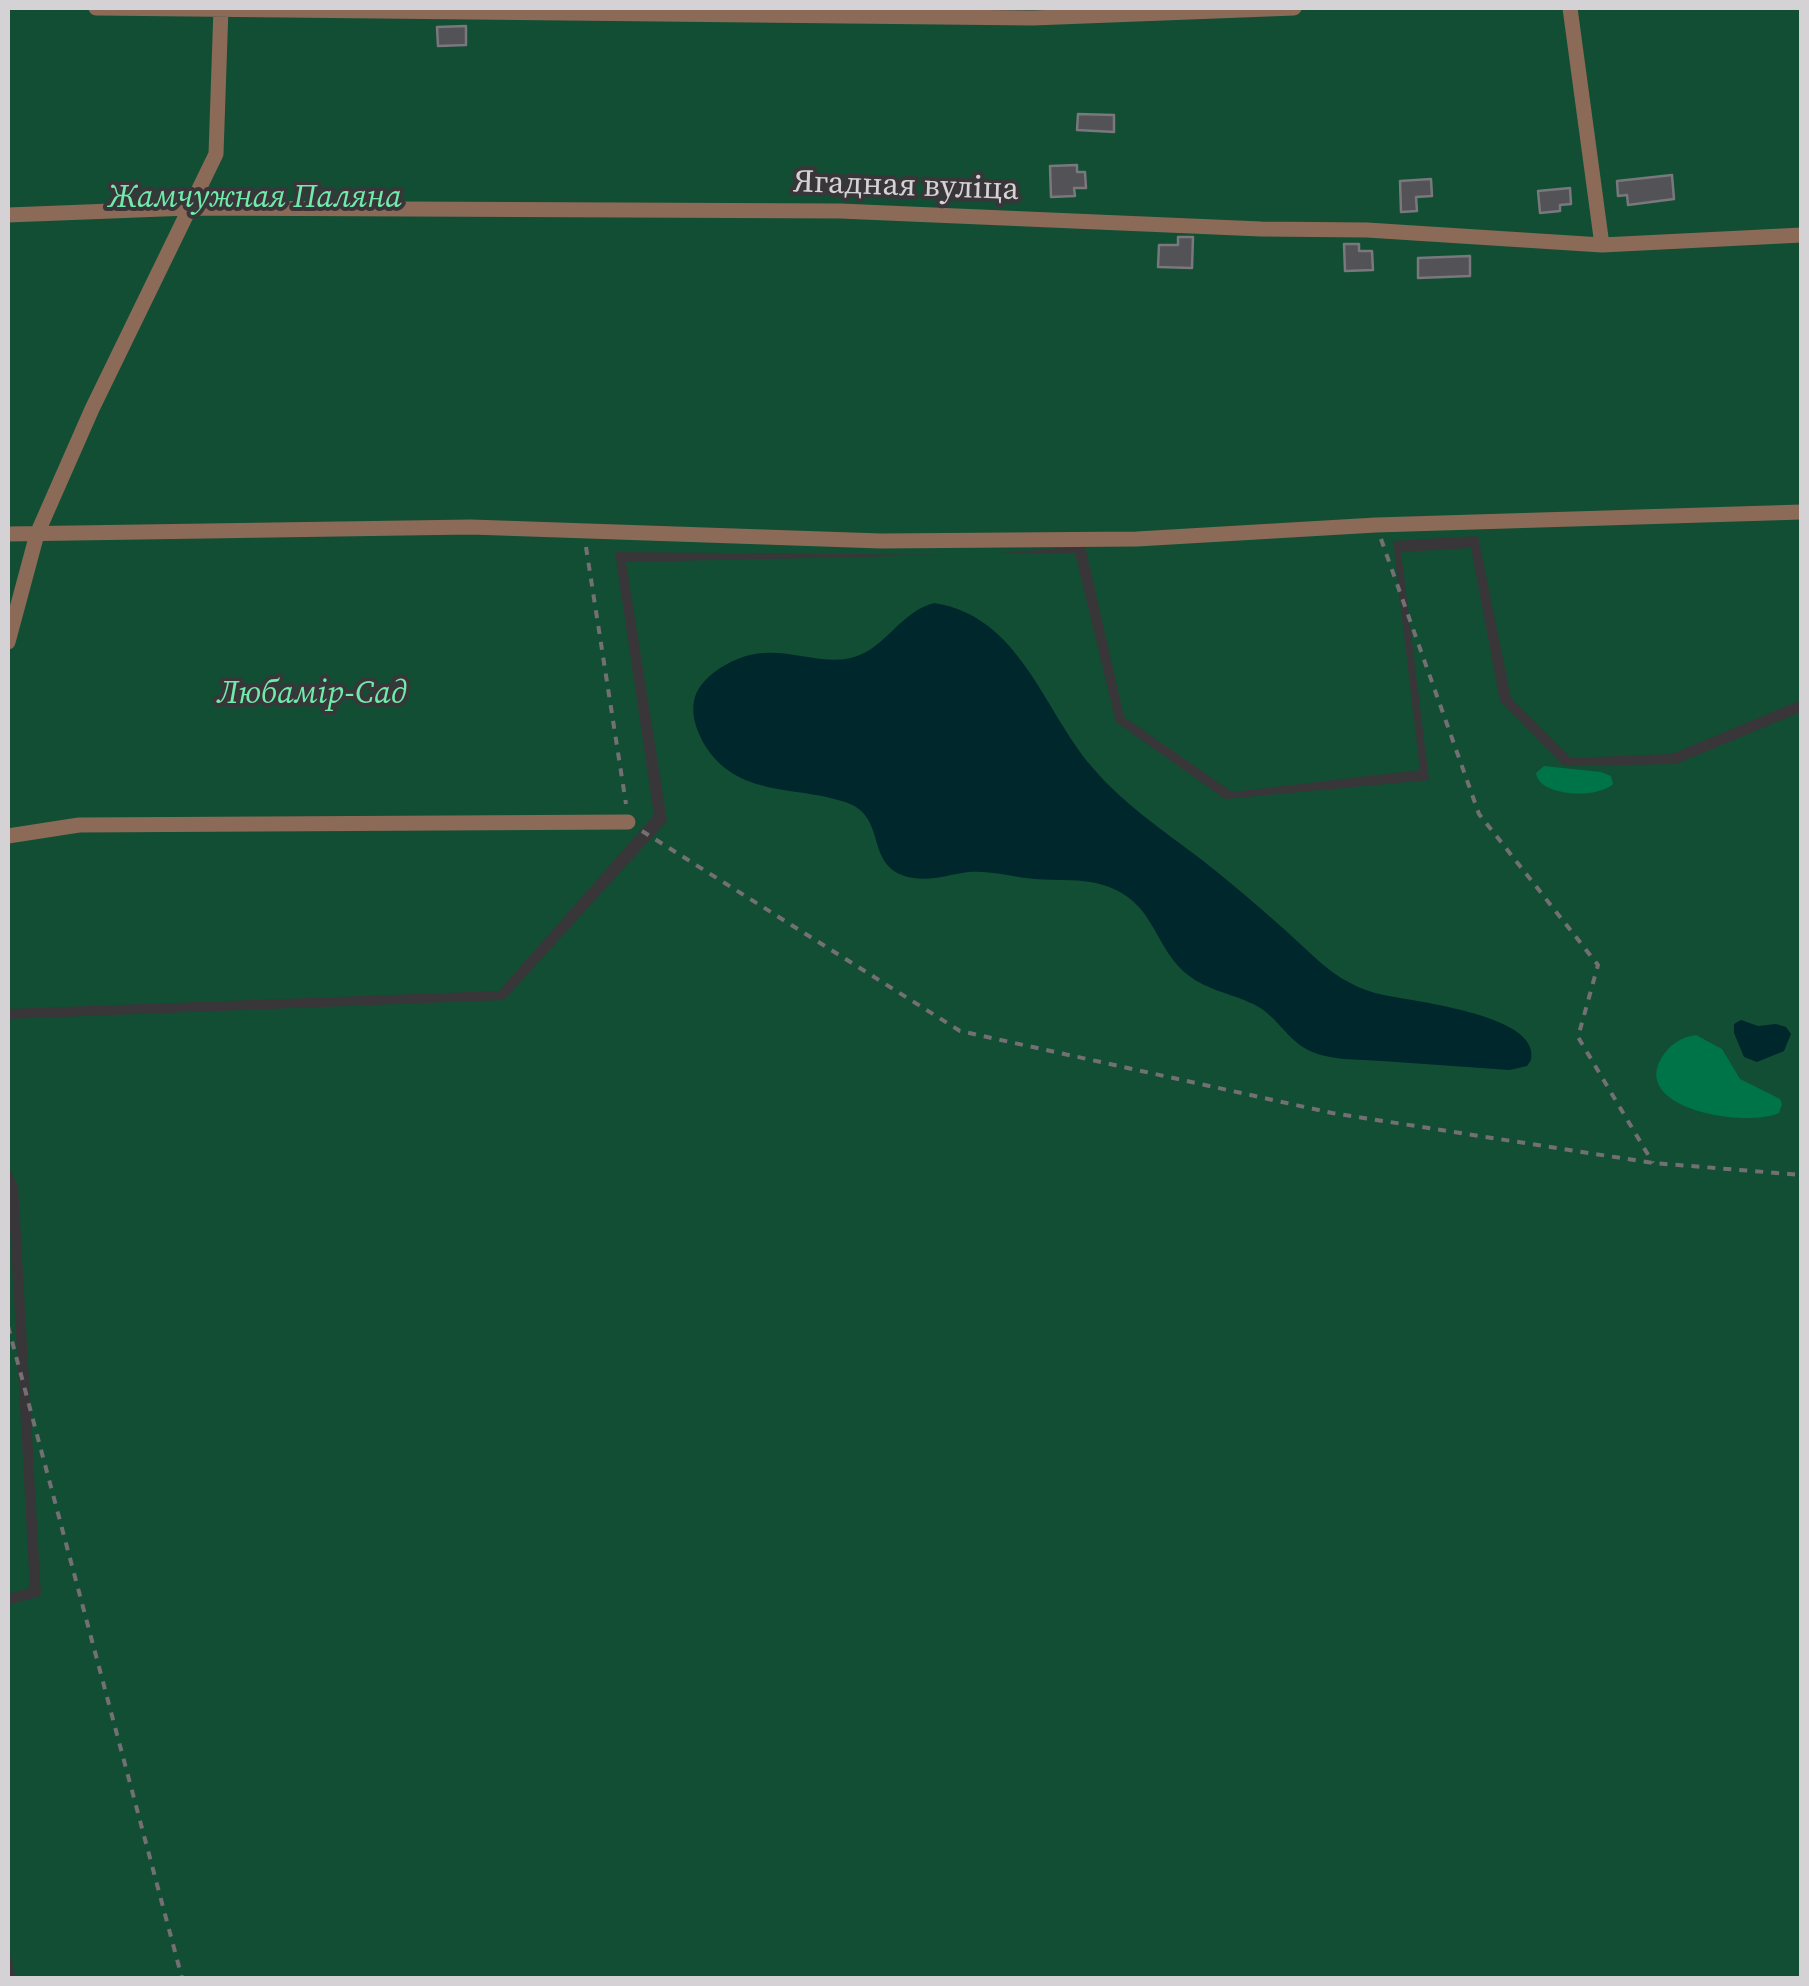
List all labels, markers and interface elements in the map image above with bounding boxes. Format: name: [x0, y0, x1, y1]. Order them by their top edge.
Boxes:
street label: Ягадная вуліца: [793, 164, 1019, 210]
park label: Жамчужная Паляна: [108, 180, 402, 218]
park label: Любамір-Сад: [218, 676, 406, 714]

